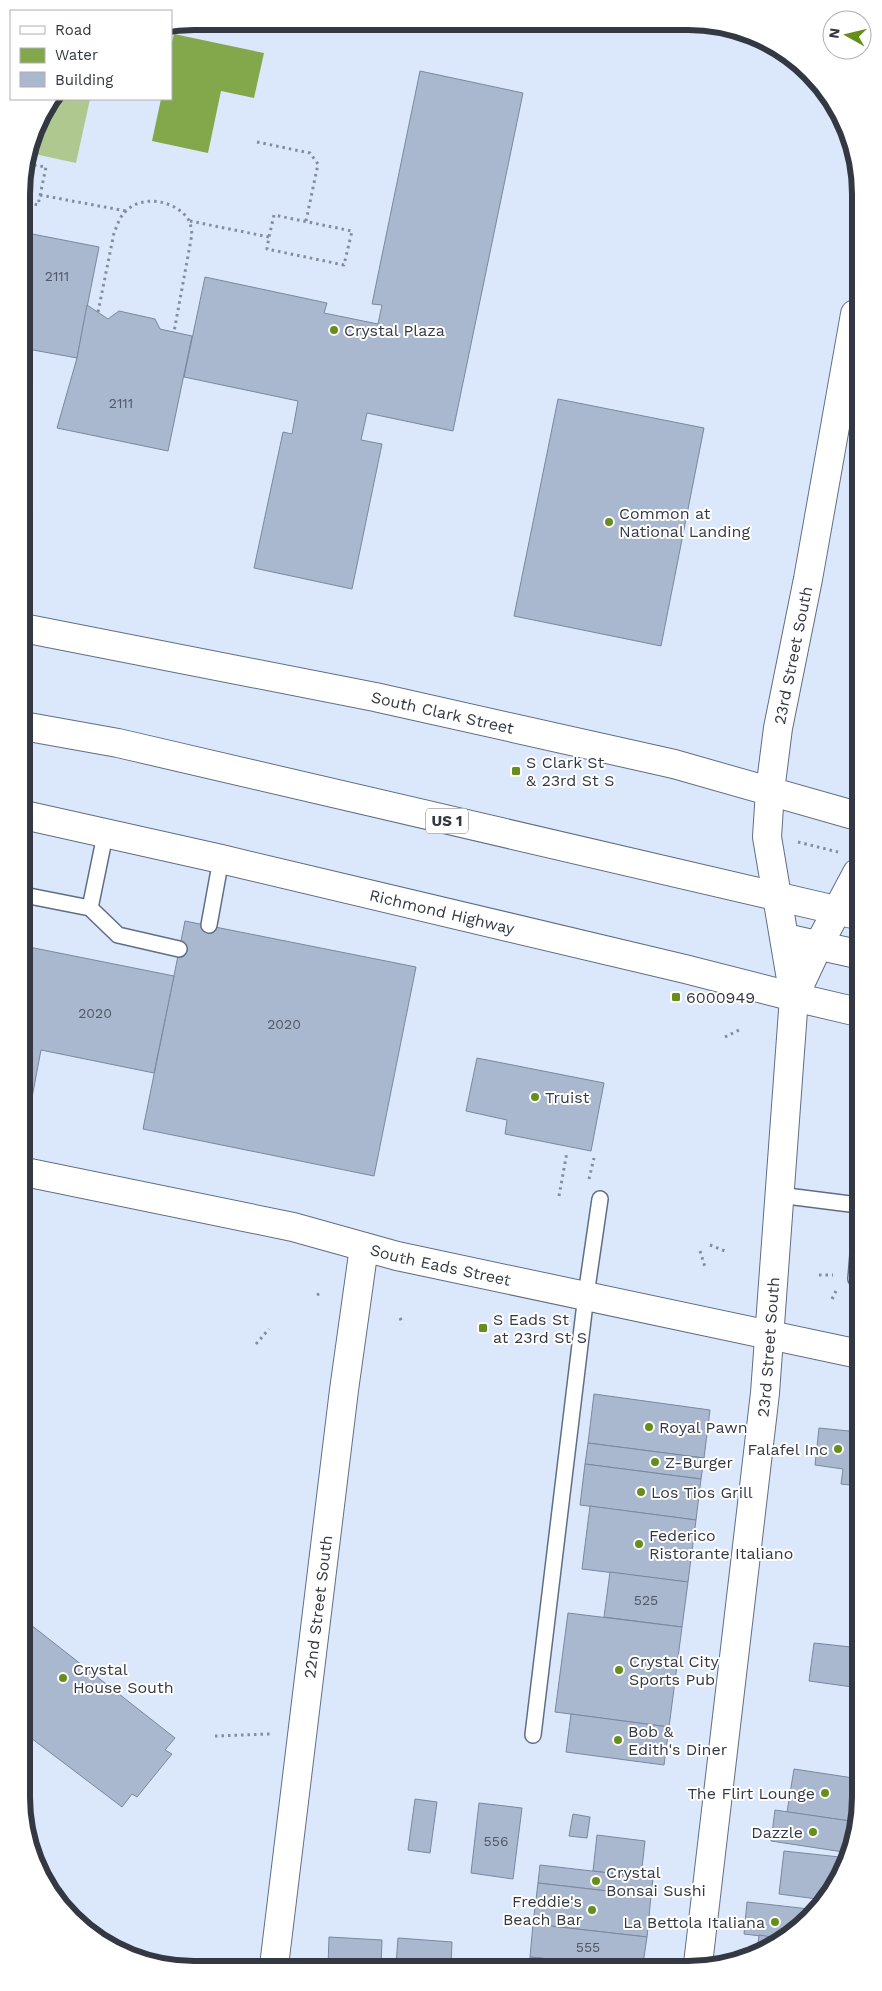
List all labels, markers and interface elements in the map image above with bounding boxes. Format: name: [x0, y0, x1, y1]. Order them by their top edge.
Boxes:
legend: [10, 10, 172, 100]
north arrow: [822, 10, 872, 60]
text: Road: [55, 21, 92, 39]
text: N: [825, 27, 843, 39]
text: Water: [55, 46, 98, 64]
text: Building: [55, 71, 113, 89]
house number: 2111: [45, 268, 69, 284]
place label: Crystal Plaza: [344, 321, 445, 340]
marker: Crystal Plaza: [328, 324, 340, 336]
house number: 2111: [109, 395, 133, 411]
place label: Common at National Landing: [619, 504, 750, 541]
marker: Common at National Landing: [603, 516, 615, 528]
street label: 23rd Street South: [770, 585, 816, 726]
street label: South Clark Street: [369, 687, 516, 738]
place label: S Clark St & 23rd St S: [526, 753, 615, 790]
marker: S Clark St & 23rd St S: [510, 765, 522, 777]
road number: US 1: [426, 808, 468, 834]
street label: Richmond Highway: [368, 886, 517, 938]
place label: 6000949: [686, 988, 755, 1007]
marker: 6000949: [670, 991, 682, 1003]
house number: 2020: [78, 1005, 112, 1021]
house number: 2020: [267, 1016, 301, 1032]
place label: Truist: [545, 1088, 590, 1107]
marker: Truist: [529, 1091, 541, 1103]
street label: South Eads Street: [368, 1240, 513, 1290]
street label: 23rd Street South: [753, 1276, 783, 1418]
place label: S Eads St at 23rd St S: [493, 1310, 587, 1347]
marker: S Eads St at 23rd St S: [477, 1322, 489, 1334]
place label: Royal Pawn: [659, 1418, 748, 1437]
marker: Royal Pawn: [643, 1421, 655, 1433]
place label: Falafel Inc: [748, 1440, 828, 1459]
marker: Falafel Inc: [832, 1443, 844, 1455]
place label: Z-Burger: [665, 1453, 733, 1472]
marker: Z-Burger: [649, 1456, 661, 1468]
place label: Los Tios Grill: [651, 1483, 753, 1502]
marker: Los Tios Grill: [635, 1486, 647, 1498]
place label: Federico Ristorante Italiano: [649, 1526, 793, 1563]
street label: 22nd Street South: [300, 1534, 336, 1679]
marker: Federico Ristorante Italiano: [633, 1538, 645, 1550]
house number: 525: [634, 1592, 658, 1608]
place label: Crystal City Sports Pub: [629, 1652, 719, 1689]
place label: Crystal House South: [73, 1660, 174, 1697]
marker: Crystal City Sports Pub: [613, 1664, 625, 1676]
marker: Crystal House South: [57, 1672, 69, 1684]
place label: Bob & Edith's Diner: [628, 1722, 728, 1759]
marker: Bob & Edith's Diner: [612, 1734, 624, 1746]
place label: The Flirt Lounge: [687, 1784, 815, 1803]
marker: The Flirt Lounge: [819, 1787, 831, 1799]
place label: Dazzle: [751, 1823, 803, 1842]
marker: Dazzle: [807, 1826, 819, 1838]
house number: 556: [484, 1833, 508, 1849]
place label: Crystal Bonsai Sushi: [606, 1863, 706, 1900]
marker: Crystal Bonsai Sushi: [590, 1875, 602, 1887]
place label: Freddie's Beach Bar: [503, 1892, 582, 1929]
marker: Freddie's Beach Bar: [586, 1904, 598, 1916]
place label: La Bettola Italiana: [623, 1913, 765, 1932]
marker: La Bettola Italiana: [769, 1916, 781, 1928]
house number: 555: [576, 1939, 600, 1955]

